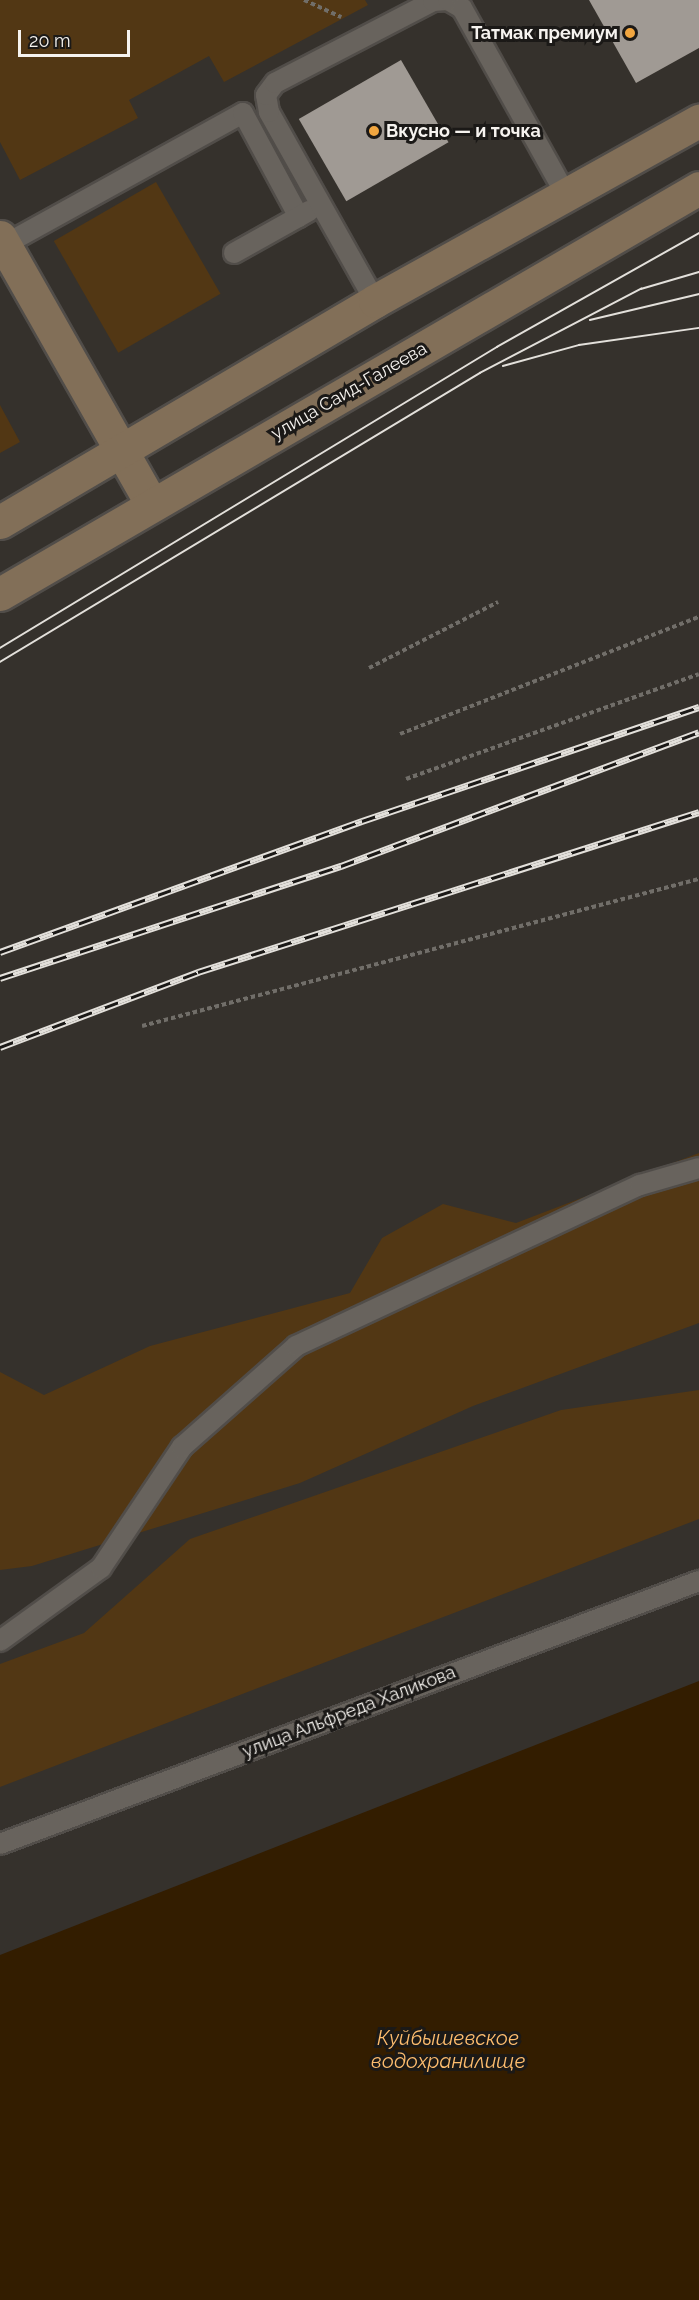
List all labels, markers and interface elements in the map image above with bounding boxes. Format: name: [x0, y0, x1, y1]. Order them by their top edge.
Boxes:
scale bar: [21, 18, 134, 56]
place label: Татмак премиум: [471, 22, 618, 44]
marker: Татмак премиум: [623, 26, 637, 40]
text: 20 m: [29, 30, 71, 51]
place label: Вкусно — и точка: [386, 120, 541, 142]
marker: Вкусно — и точка: [367, 124, 381, 138]
street label: улица Саид-Галеева: [267, 338, 431, 444]
street label: улица Альфреда Халикова: [239, 1661, 459, 1763]
water label: Куйбышевское водохранилище: [370, 2026, 526, 2073]

